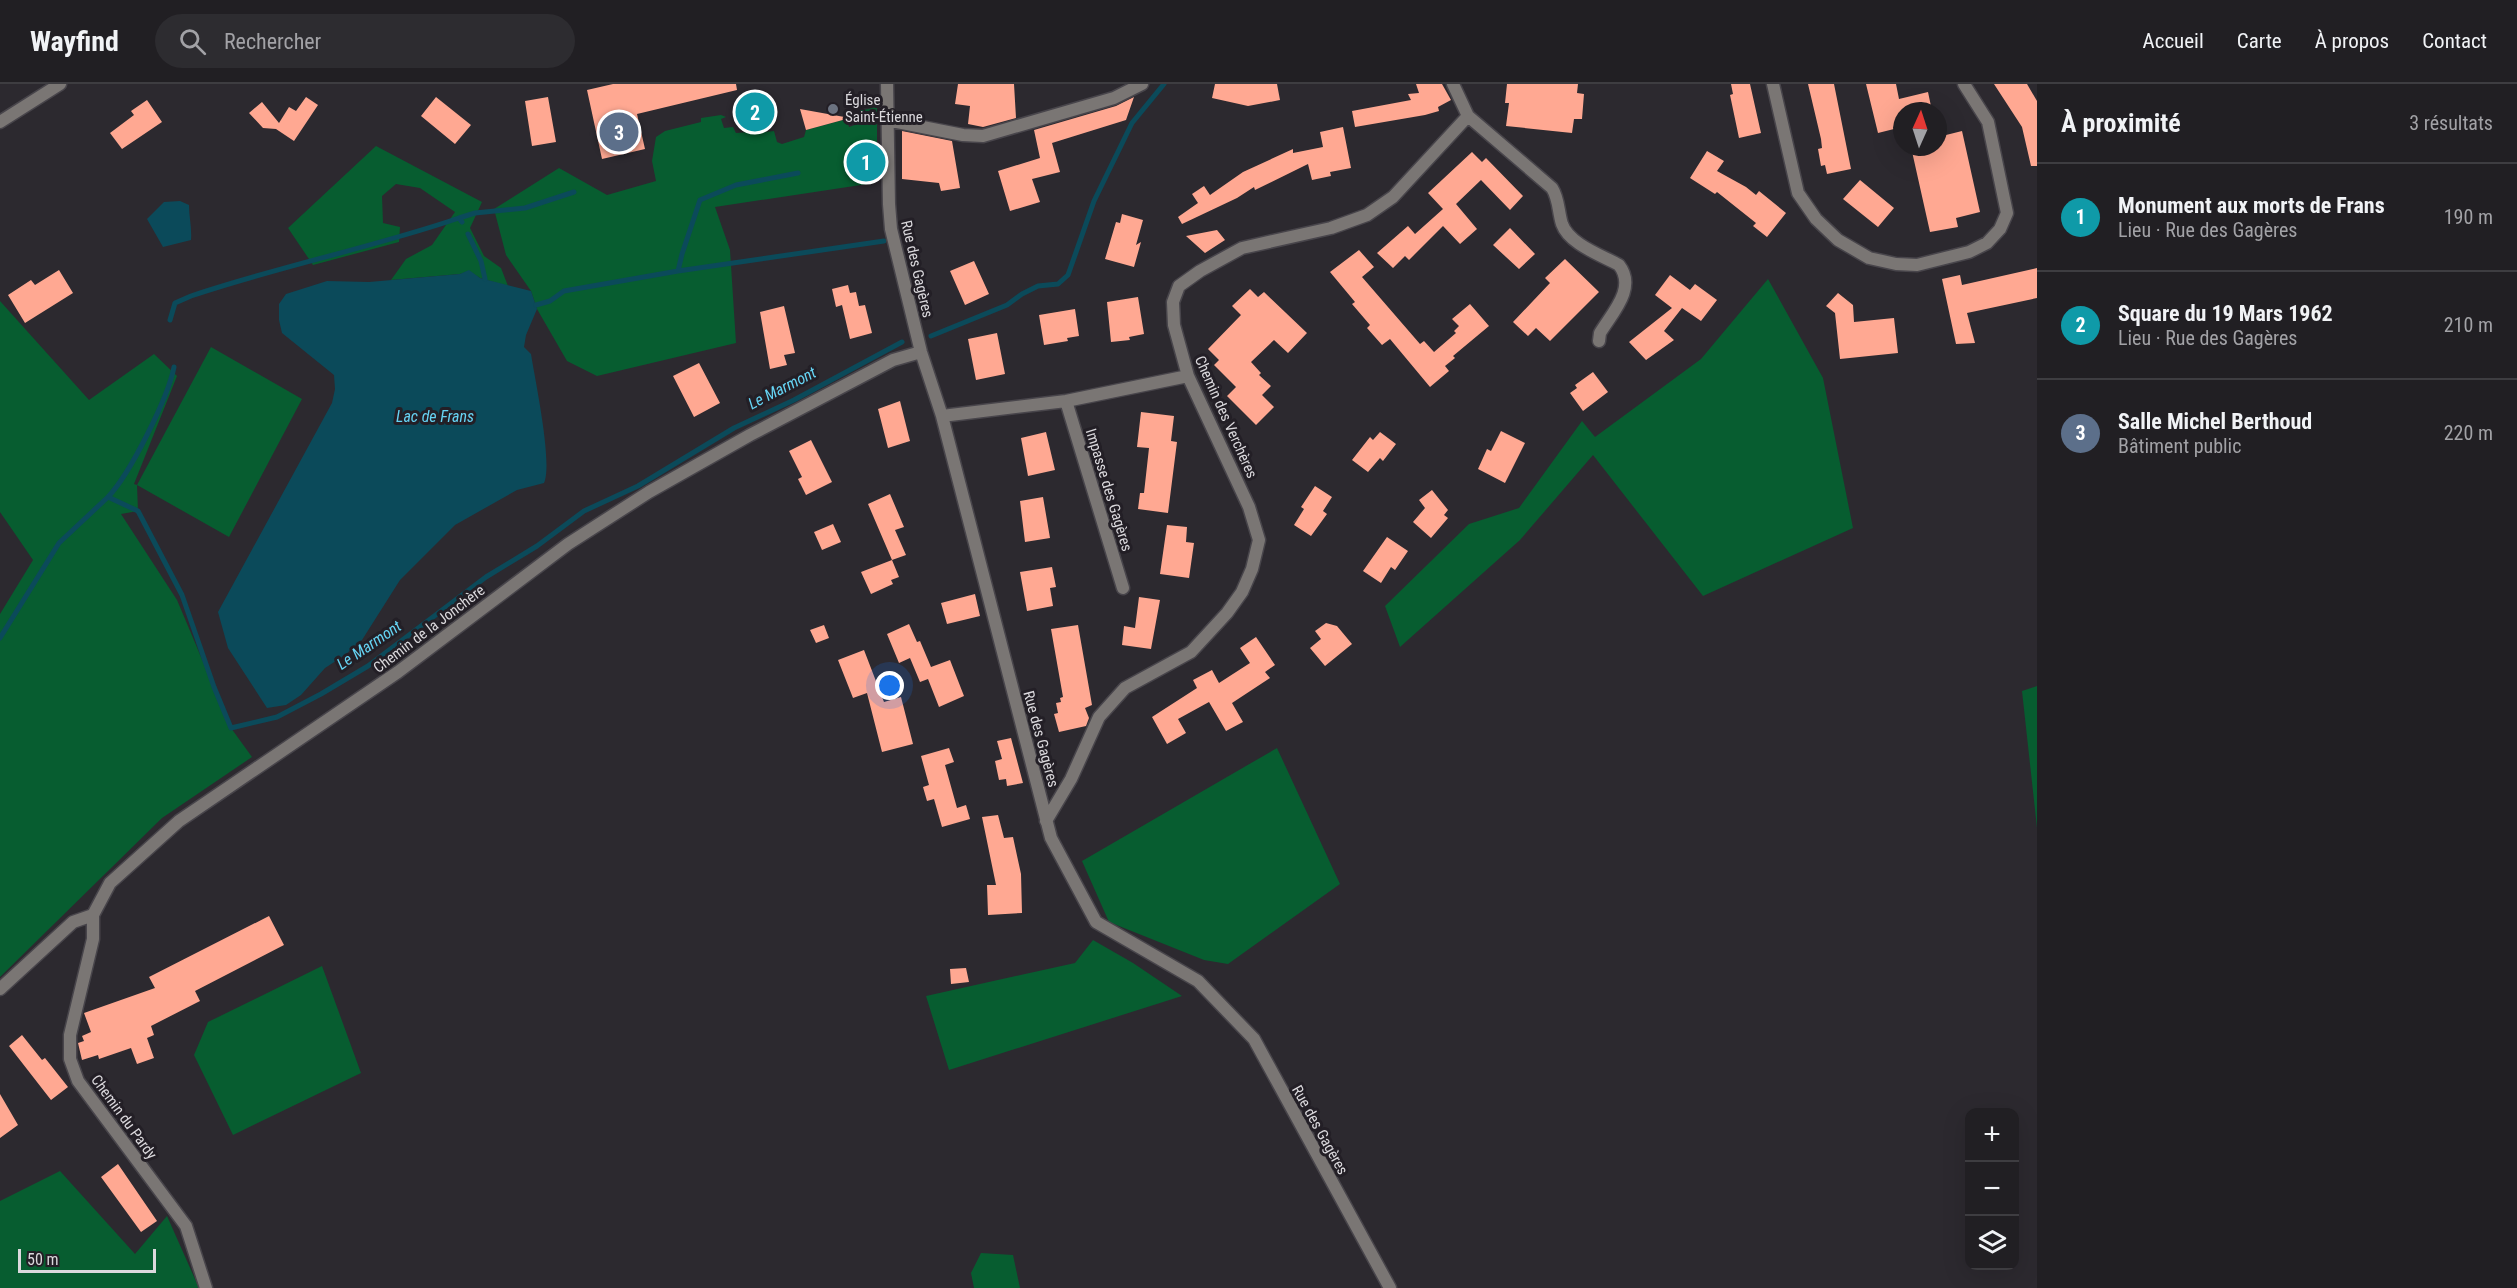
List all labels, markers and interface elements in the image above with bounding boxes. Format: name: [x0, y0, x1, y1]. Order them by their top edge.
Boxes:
search box: [155, 14, 575, 68]
text: Wayfind: [30, 25, 119, 58]
icon: search: [176, 25, 209, 58]
text: Rechercher: [224, 29, 321, 54]
text: Accueil: [2143, 29, 2204, 53]
text: Carte: [2237, 29, 2282, 53]
text: À propos: [2315, 29, 2389, 53]
text: Contact: [2422, 29, 2487, 53]
pin: 2: [736, 90, 774, 135]
place label: Église Saint-Étienne: [845, 91, 923, 126]
marker: Église Saint-Étienne: [826, 102, 840, 116]
north arrow: [1893, 102, 1947, 156]
text: À proximité: [2061, 108, 2181, 138]
pin: 3: [600, 110, 638, 154]
text: 3 résultats: [2409, 111, 2493, 135]
pin: 1: [846, 140, 886, 184]
text: Monument aux morts de Frans: [2118, 193, 2385, 218]
text: 1: [2075, 205, 2086, 229]
text: 190 m: [2444, 205, 2493, 229]
text: Lieu · Rue des Gagères: [2118, 218, 2298, 242]
street label: Rue des Gagères: [897, 219, 937, 320]
text: Square du 19 Mars 1962: [2118, 301, 2333, 326]
text: 2: [2075, 313, 2086, 337]
text: 210 m: [2444, 313, 2493, 337]
text: Lieu · Rue des Gagères: [2118, 326, 2298, 350]
street label: Chemin des Verchères: [1191, 353, 1261, 481]
water label: Le Marmont: [745, 363, 820, 413]
water label: Lac de Frans: [396, 407, 474, 426]
text: Salle Michel Berthoud: [2118, 409, 2312, 434]
text: 3: [2075, 421, 2086, 445]
text: 220 m: [2444, 421, 2493, 445]
street label: Impasse des Gagères: [1082, 426, 1136, 554]
text: Bâtiment public: [2118, 434, 2241, 458]
street label: Chemin de la Jonchère: [370, 581, 488, 677]
water label: Le Marmont: [333, 616, 405, 674]
your location: [875, 671, 904, 700]
street label: Rue des Gagères: [1019, 689, 1063, 789]
street label: Chemin du Pardy: [87, 1071, 161, 1163]
street label: Rue des Gagères: [1288, 1082, 1352, 1178]
map controls: [1965, 1108, 2019, 1270]
button: +: [1965, 1108, 2019, 1162]
button: −: [1965, 1162, 2019, 1216]
button: layers: [1965, 1216, 2019, 1270]
scale bar: [18, 1246, 156, 1274]
text: 50 m: [27, 1250, 59, 1269]

